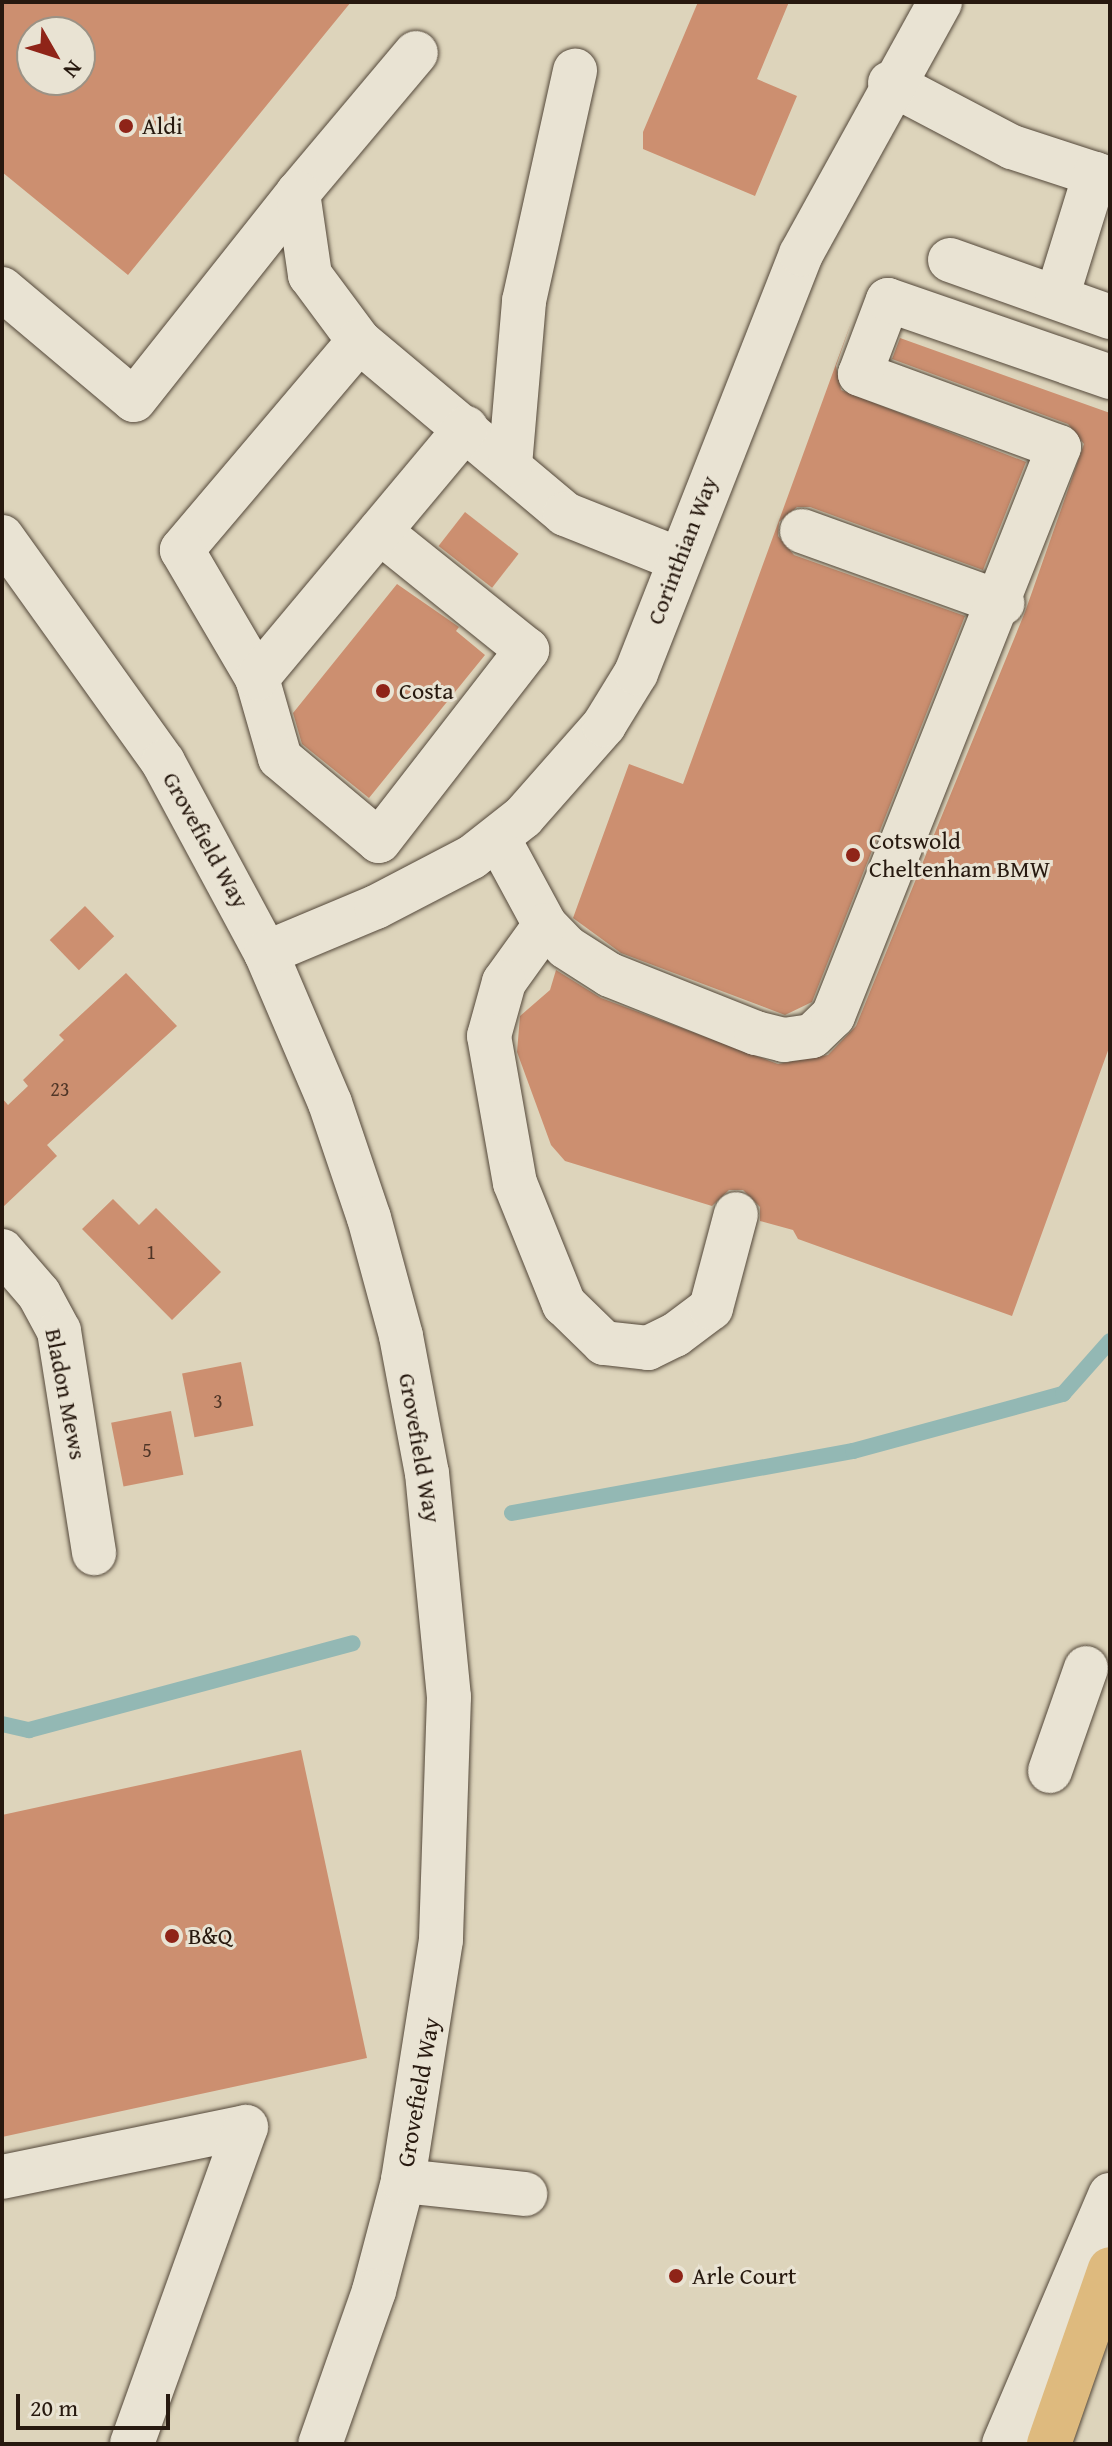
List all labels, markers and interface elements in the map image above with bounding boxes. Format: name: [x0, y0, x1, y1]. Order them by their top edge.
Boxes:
north arrow: [16, 16, 96, 96]
text: N: [56, 54, 90, 86]
place label: Aldi: [142, 112, 183, 140]
marker: Aldi: [117, 117, 135, 135]
street label: Corinthian Way: [640, 472, 724, 628]
place label: Costa: [399, 677, 454, 705]
marker: Costa: [374, 682, 392, 700]
street label: Grovefield Way: [157, 767, 255, 913]
place label: Cotswold Cheltenham BMW: [869, 827, 1050, 883]
marker: Cotswold Cheltenham BMW: [844, 846, 862, 864]
house number: 23: [50, 1076, 70, 1100]
house number: 1: [146, 1239, 156, 1263]
street label: Bladon Mews: [39, 1326, 93, 1462]
street label: Grovefield Way: [393, 1371, 447, 1525]
house number: 3: [213, 1388, 223, 1412]
house number: 5: [142, 1437, 152, 1461]
place label: B&Q: [188, 1922, 232, 1950]
marker: B&Q: [163, 1927, 181, 1945]
street label: Grovefield Way: [391, 2015, 445, 2169]
place label: Arle Court: [692, 2262, 796, 2290]
marker: Arle Court: [667, 2267, 685, 2285]
scale bar: [20, 2378, 174, 2428]
text: 20 m: [30, 2390, 78, 2425]

